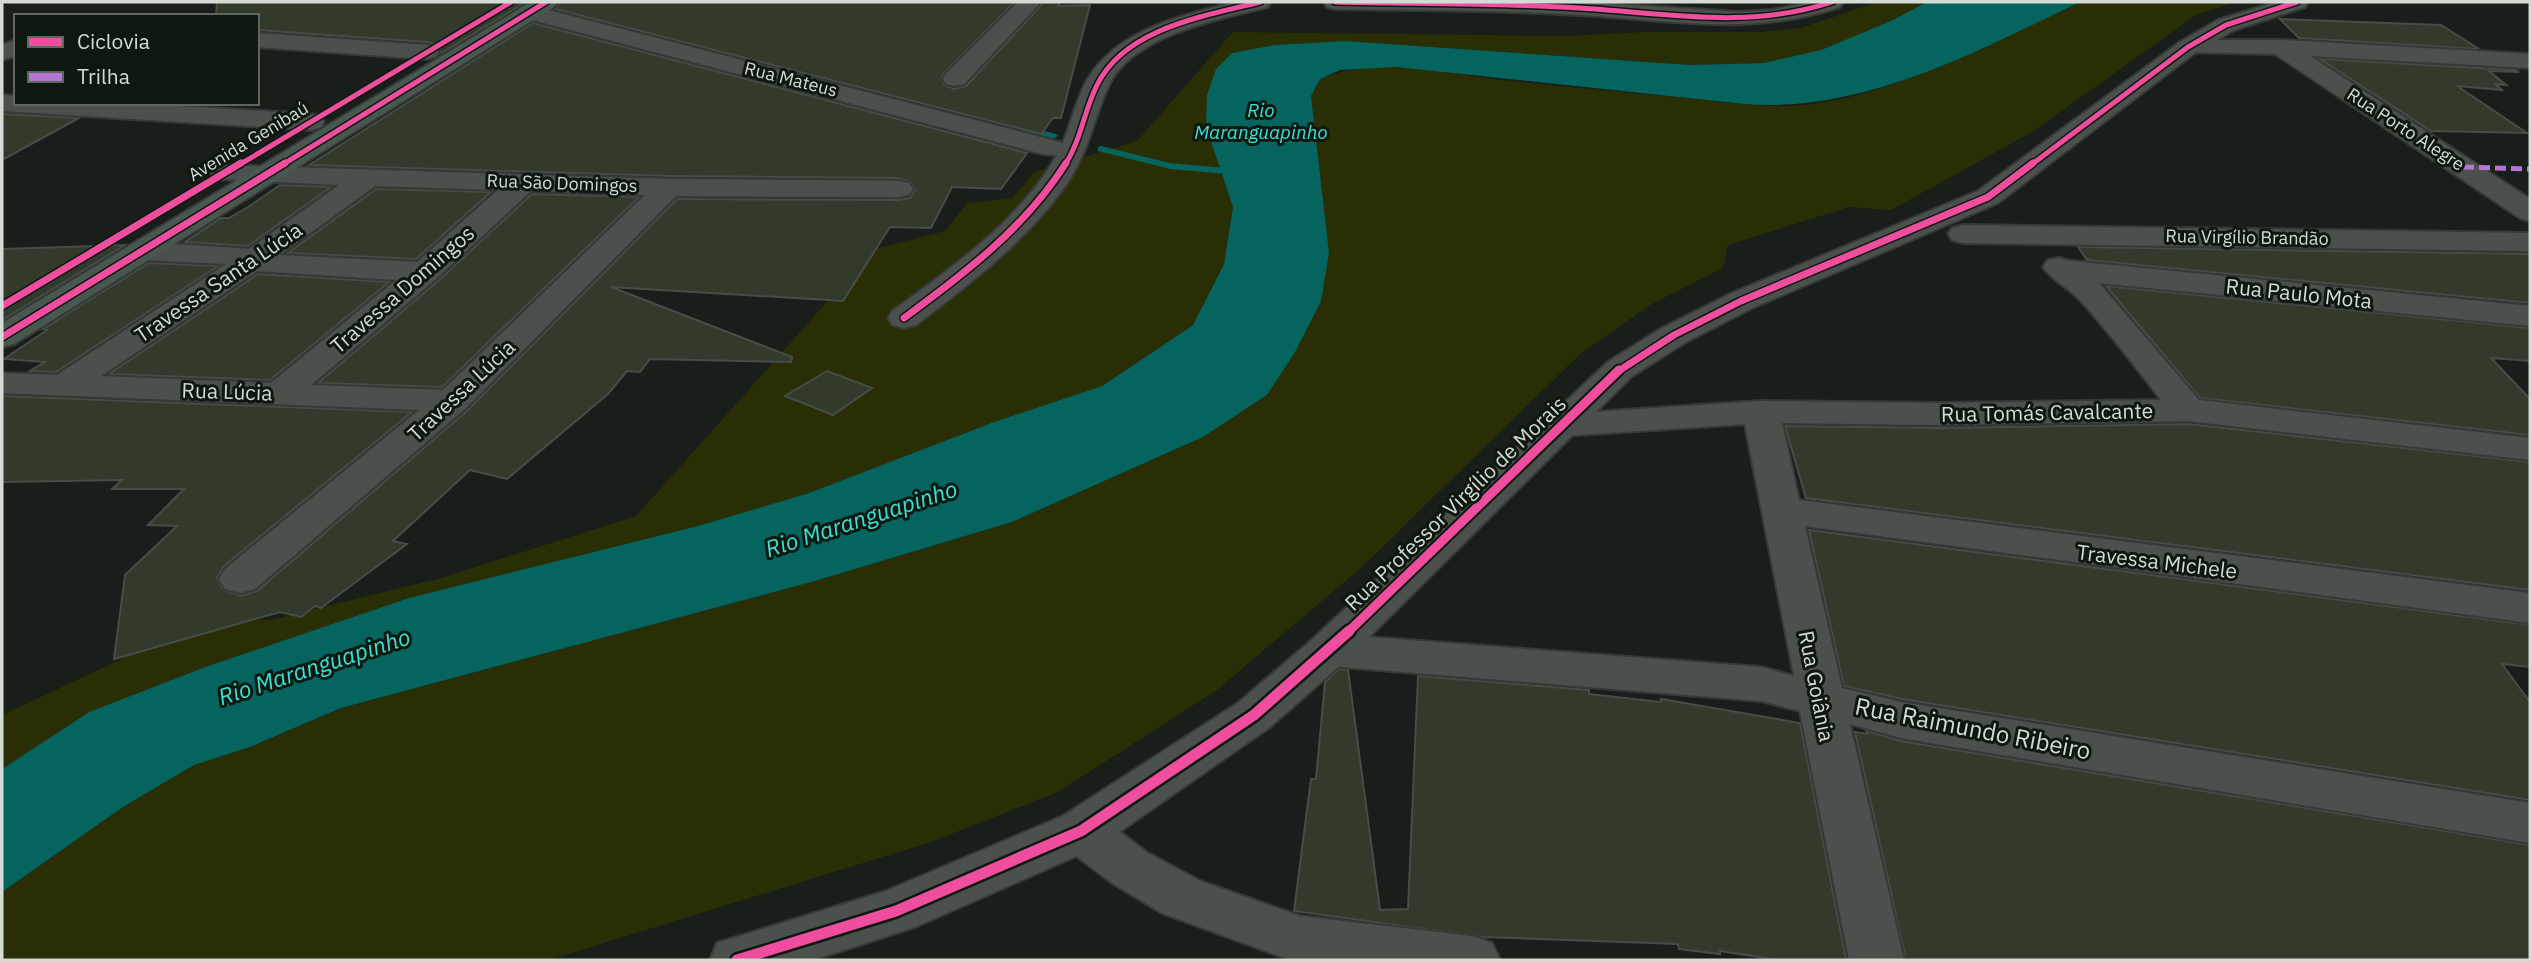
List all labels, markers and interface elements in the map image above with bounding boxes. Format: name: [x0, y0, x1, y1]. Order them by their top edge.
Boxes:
legend: [14, 14, 259, 105]
text: Ciclovia: [77, 27, 150, 55]
street label: Rua Mateus: [742, 56, 840, 102]
text: Trilha: [77, 62, 130, 90]
street label: Rua Porto Alegre: [2343, 82, 2469, 176]
street label: Avenida Genibaú: [184, 96, 312, 186]
water label: Rio Maranguapinho: [1194, 98, 1328, 144]
street label: Rua São Domingos: [486, 169, 638, 197]
street label: Travessa Santa Lúcia: [129, 216, 307, 348]
street label: Travessa Domingos: [324, 219, 480, 359]
street label: Rua Virgílio Brandão: [2165, 224, 2329, 250]
street label: Rua Paulo Mota: [2224, 271, 2374, 315]
street label: Travessa Lúcia: [401, 333, 521, 447]
street label: Rua Lúcia: [181, 375, 273, 407]
street label: Rua Professor Virgílio de Morais: [1338, 390, 1572, 616]
street label: Rua Tomás Cavalcante: [1941, 396, 2153, 428]
water label: Rio Maranguapinho: [761, 473, 961, 563]
street label: Travessa Michele: [2075, 537, 2239, 585]
water label: Rio Maranguapinho: [214, 621, 414, 711]
street label: Rua Goiânia: [1793, 628, 1841, 744]
street label: Rua Raimundo Ribeiro: [1853, 689, 2093, 767]

